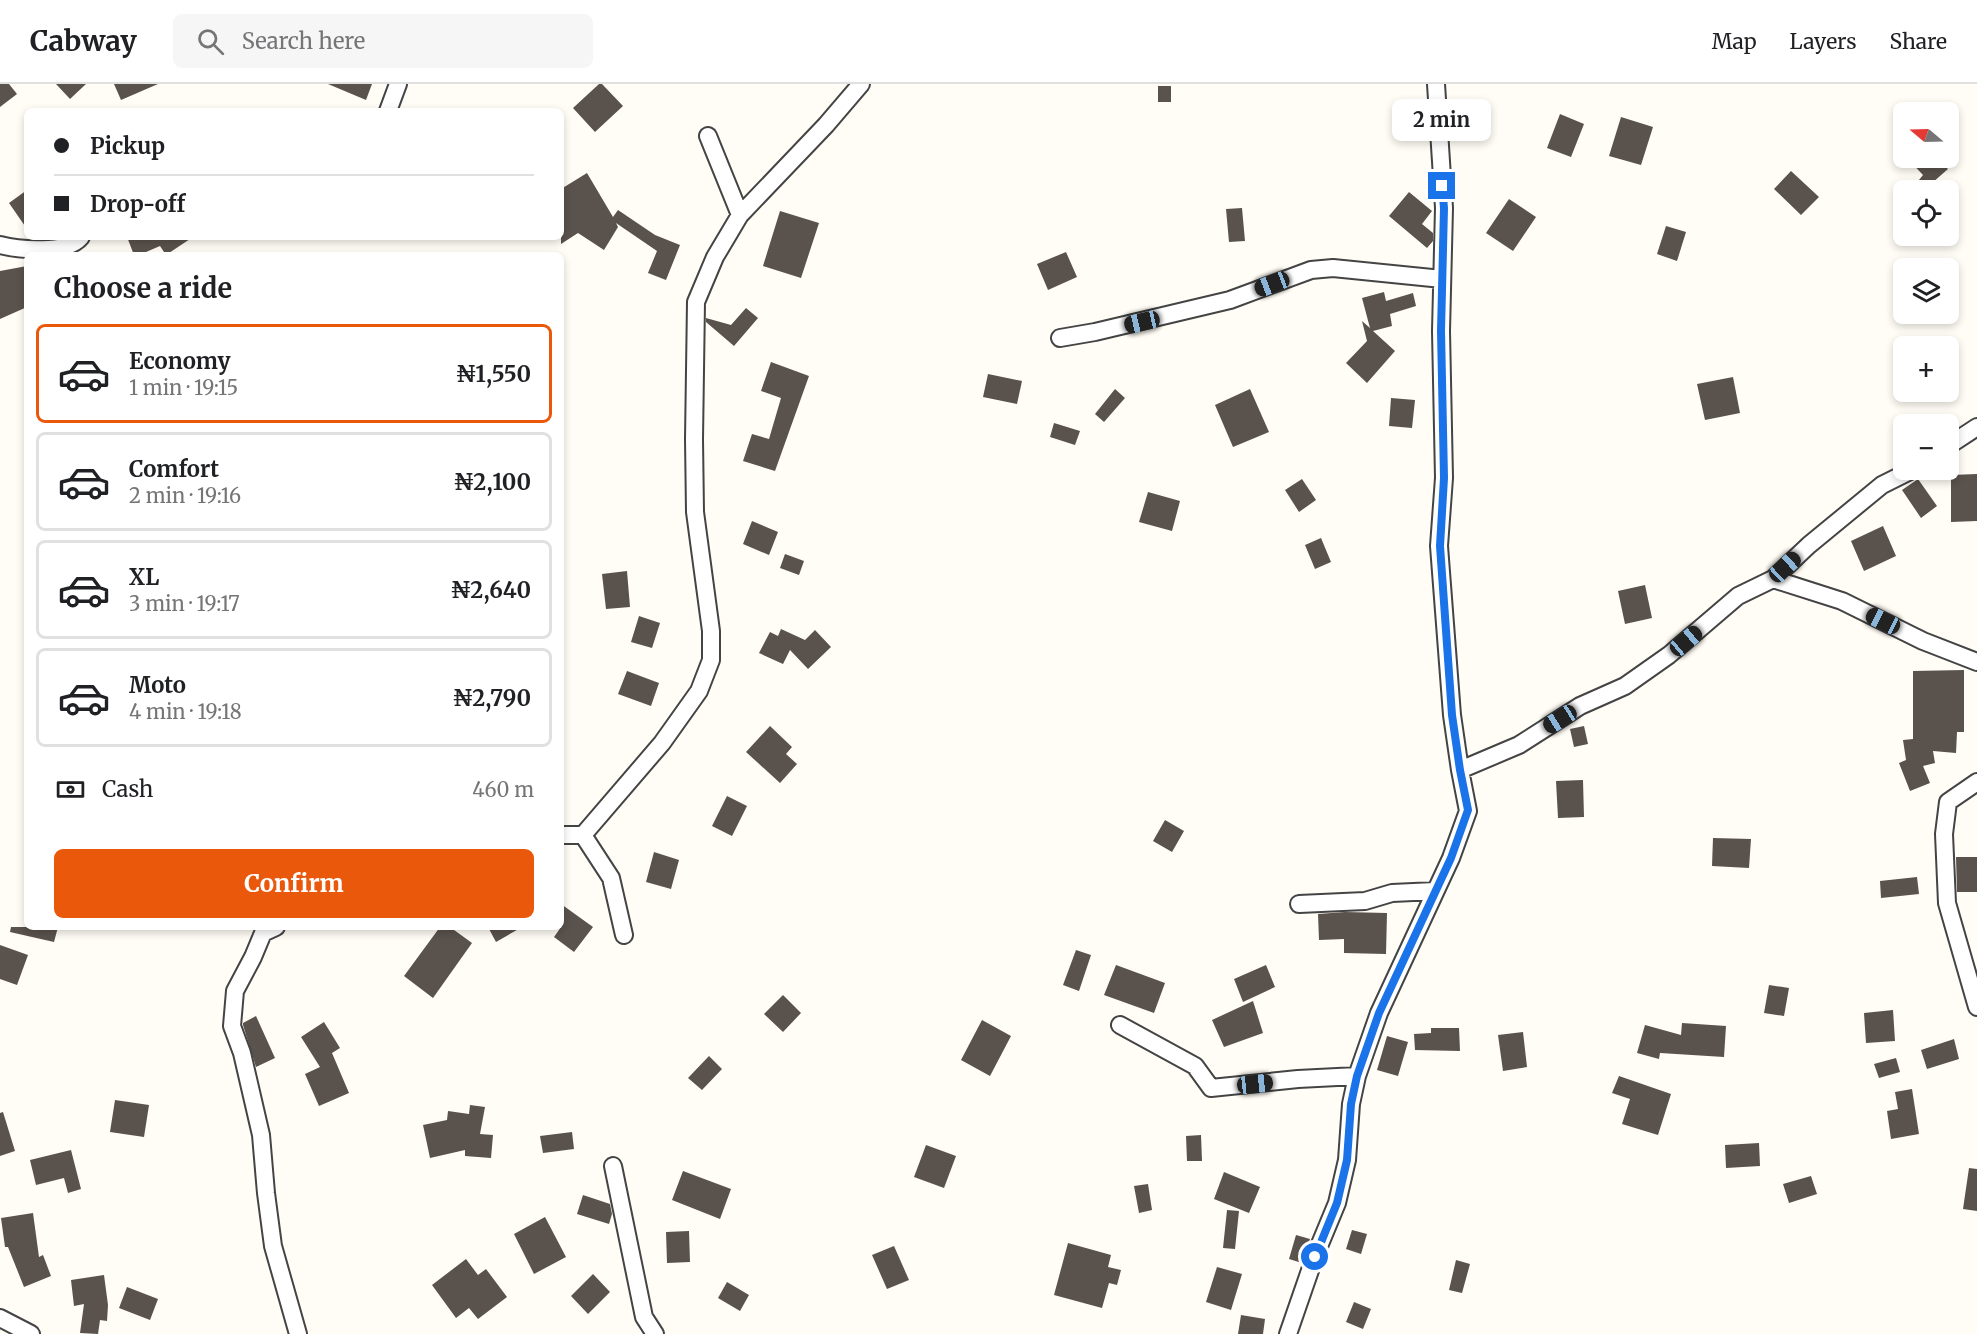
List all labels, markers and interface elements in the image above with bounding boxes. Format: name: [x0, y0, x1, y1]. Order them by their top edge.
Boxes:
search box: [173, 14, 593, 68]
text: Cabway: [30, 23, 137, 59]
icon: search: [194, 25, 227, 58]
text: Search here: [242, 27, 365, 55]
text: Map: [1712, 28, 1757, 55]
text: Layers: [1790, 28, 1857, 55]
text: Share: [1890, 28, 1947, 55]
callout: 2 min: [1392, 99, 1492, 141]
north arrow: [1893, 102, 1959, 168]
map controls: [1893, 102, 1959, 480]
text: 2 min: [1413, 107, 1470, 132]
text: Pickup: [90, 132, 165, 160]
route end: [1428, 172, 1455, 199]
button: locate: [1893, 180, 1959, 246]
text: Drop-off: [90, 190, 185, 218]
button: layers: [1893, 258, 1959, 324]
car: [1252, 269, 1292, 299]
text: Choose a ride: [54, 271, 232, 305]
car: [1122, 309, 1162, 335]
button: +: [1893, 336, 1959, 402]
icon: car: [57, 347, 111, 401]
text: Economy: [129, 347, 230, 375]
text: ₦1,550: [455, 360, 531, 388]
text: 1 min · 19:15: [129, 375, 238, 400]
button: −: [1893, 414, 1959, 480]
icon: car: [57, 455, 111, 509]
text: Comfort: [129, 455, 219, 483]
text: ₦2,100: [453, 468, 531, 496]
text: 2 min · 19:16: [129, 483, 241, 508]
car: [1766, 548, 1804, 586]
icon: car: [57, 563, 111, 617]
text: XL: [129, 563, 159, 591]
text: ₦2,640: [450, 576, 531, 604]
text: 3 min · 19:17: [129, 591, 240, 616]
car: [1863, 605, 1903, 637]
car: [1666, 623, 1706, 659]
icon: car: [57, 671, 111, 725]
text: Moto: [129, 671, 186, 699]
text: ₦2,790: [452, 684, 531, 712]
text: 4 min · 19:18: [129, 699, 242, 724]
car: [1540, 702, 1580, 736]
icon: cash: [54, 773, 87, 806]
text: Cash: [102, 775, 153, 803]
text: 460 m: [472, 777, 534, 802]
button: Confirm: [54, 849, 534, 918]
car: [1236, 1073, 1274, 1095]
route start: [1301, 1243, 1328, 1270]

